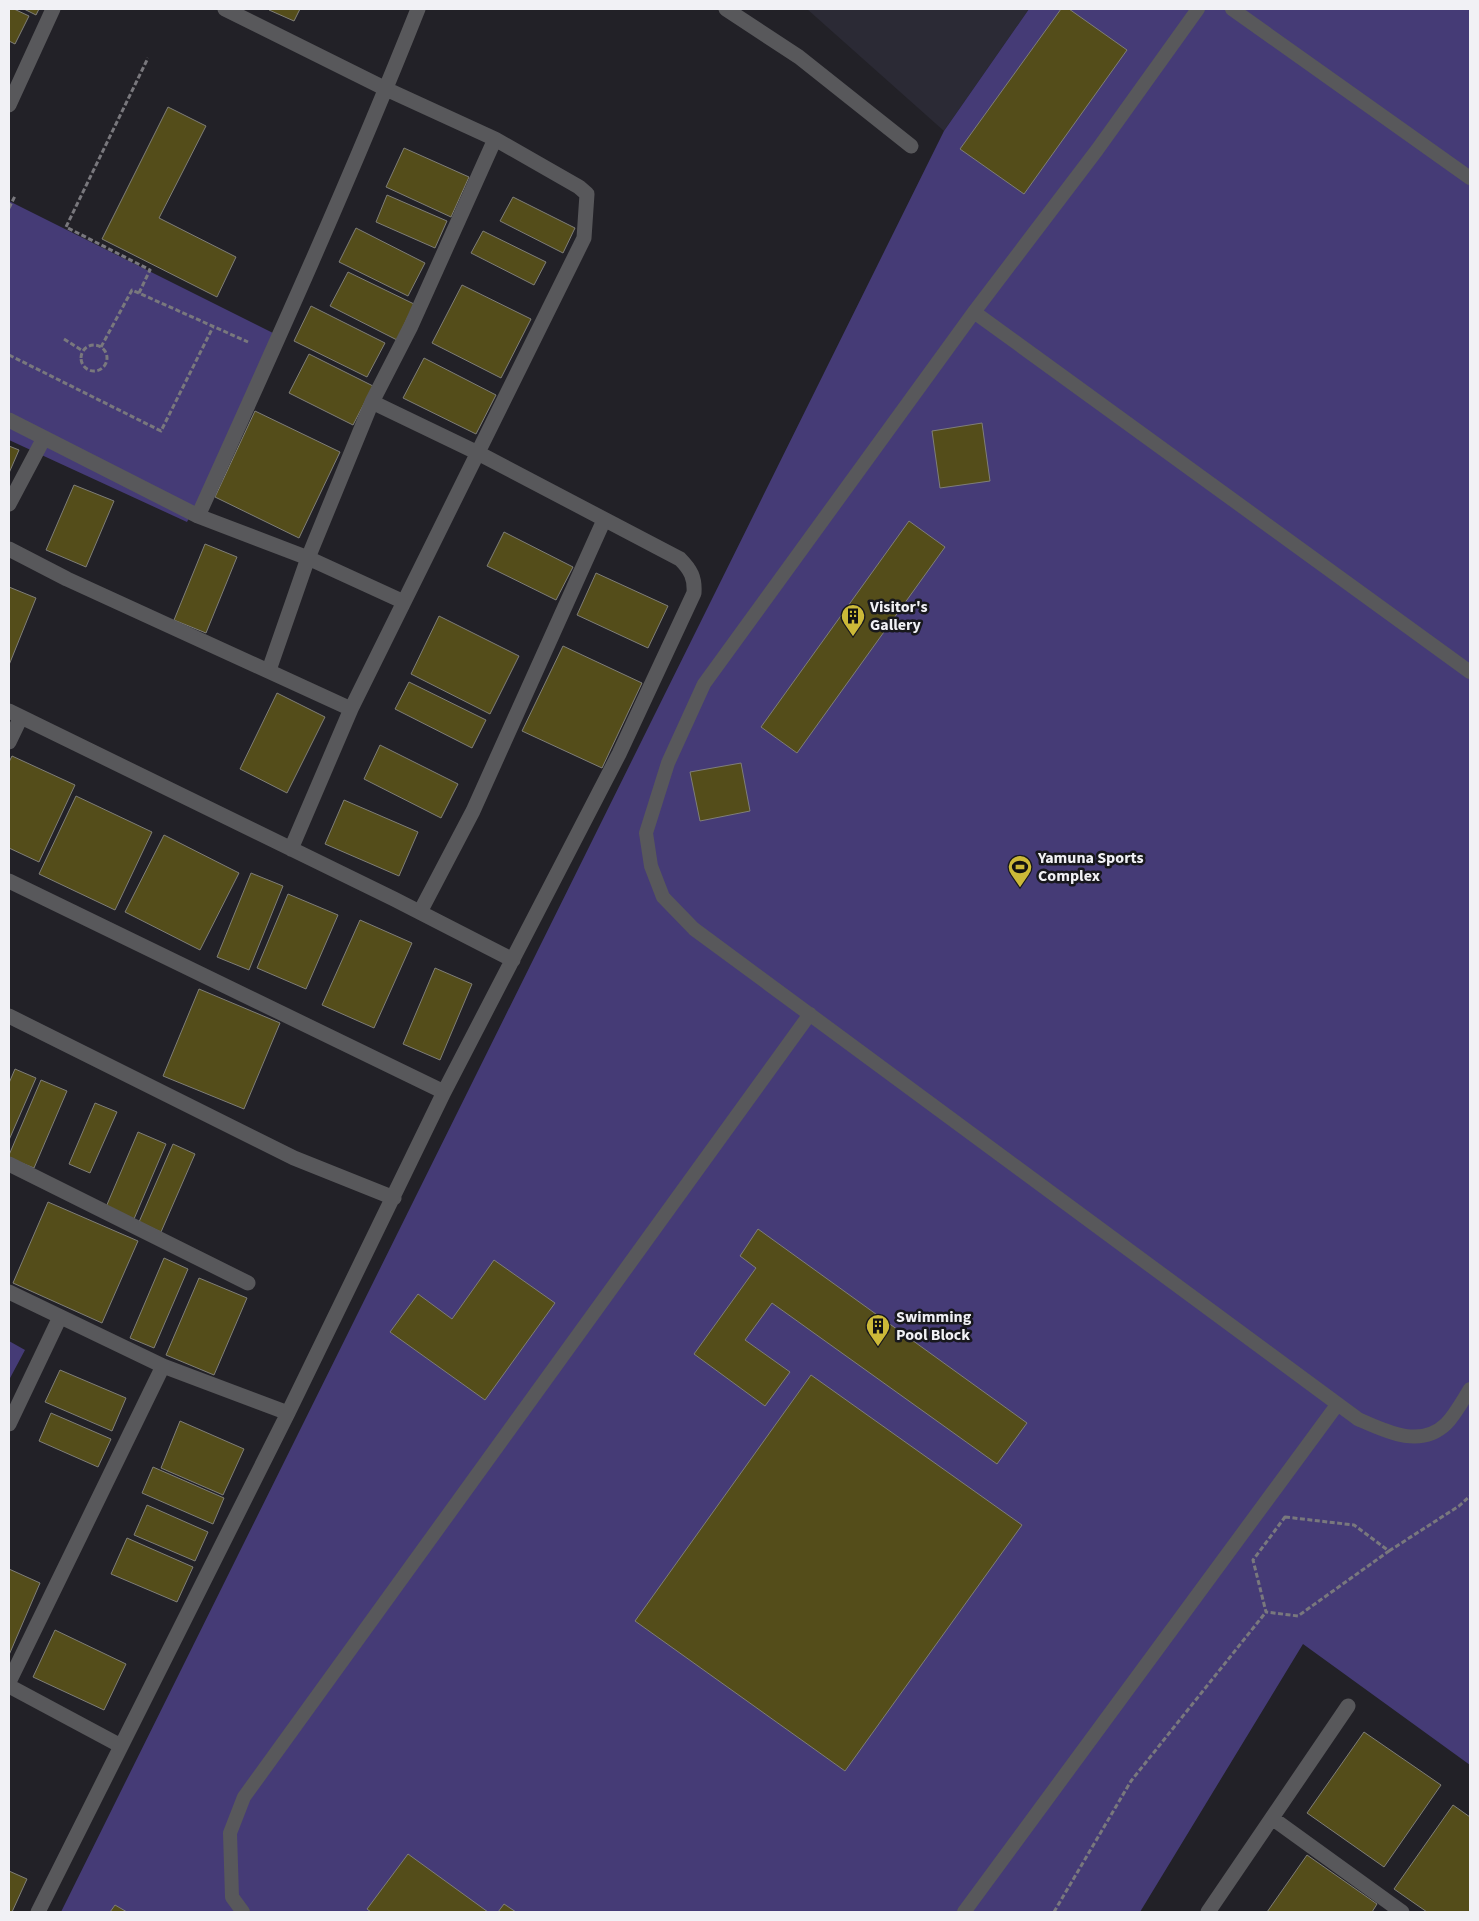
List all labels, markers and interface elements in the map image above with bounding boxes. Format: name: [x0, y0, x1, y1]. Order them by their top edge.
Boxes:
place label: Visitor's Gallery: [869, 596, 927, 636]
building icon: Visitor's Gallery: [840, 603, 866, 637]
place label: Yamuna Sports Complex: [1037, 847, 1144, 887]
sports icon: Yamuna Sports Complex: [1007, 854, 1033, 888]
place label: Swimming Pool Block: [896, 1306, 972, 1346]
building icon: Swimming Pool Block: [865, 1313, 891, 1347]

